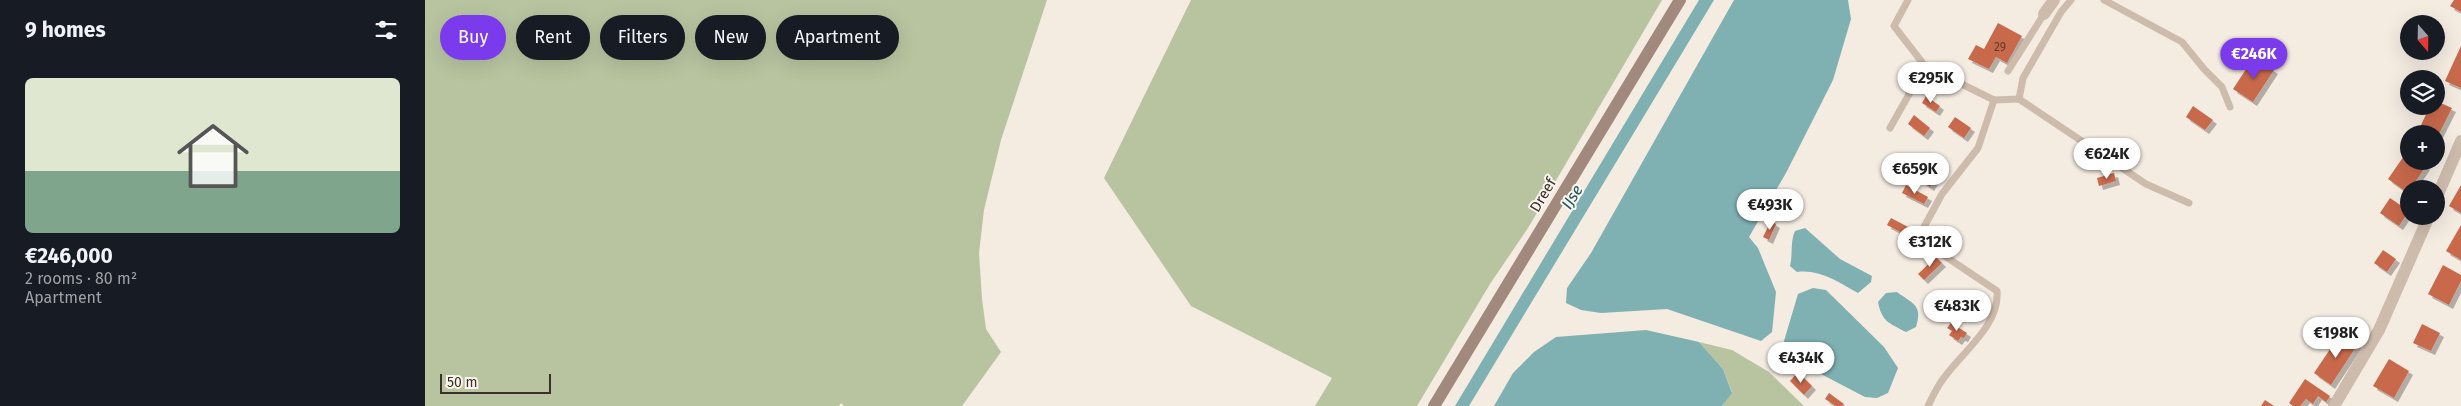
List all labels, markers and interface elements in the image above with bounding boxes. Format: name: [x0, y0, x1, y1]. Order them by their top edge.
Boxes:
chip: Buy: [440, 15, 506, 60]
chip: Rent: [516, 15, 590, 60]
chip: Filters: [600, 15, 685, 60]
chip: New: [695, 15, 766, 60]
chip: Apartment: [776, 15, 899, 60]
north arrow: [2400, 15, 2445, 60]
map controls: [2400, 15, 2445, 225]
icon: filters: [372, 16, 400, 44]
text: 9 homes: [25, 17, 106, 43]
pin: €246K: [2219, 38, 2289, 80]
house number: 29: [1994, 40, 2006, 54]
text: €246K: [2231, 44, 2277, 63]
pin: €295K: [1896, 62, 1966, 104]
text: €295K: [1908, 68, 1954, 87]
button: layers: [2400, 70, 2445, 115]
icon: home: [168, 111, 258, 201]
button: +: [2400, 125, 2445, 170]
pin: €624K: [2072, 138, 2142, 180]
text: €624K: [2085, 144, 2129, 163]
pin: €659K: [1880, 152, 1950, 195]
text: €659K: [1892, 159, 1938, 178]
street label: Dreef: [1526, 174, 1561, 215]
button: −: [2400, 180, 2445, 225]
water label: IJse: [1557, 181, 1587, 213]
pin: €493K: [1735, 188, 1805, 231]
text: €493K: [1748, 195, 1792, 214]
pin: €312K: [1895, 226, 1965, 268]
text: €312K: [1908, 232, 1952, 251]
text: €246,000: [25, 243, 113, 269]
text: 2 rooms · 80 m²: [25, 269, 137, 288]
text: Apartment: [25, 288, 102, 307]
pin: €483K: [1922, 290, 1992, 332]
text: €483K: [1934, 296, 1980, 315]
pin: €198K: [2301, 316, 2371, 359]
text: €198K: [2314, 323, 2358, 342]
pin: €434K: [1766, 342, 1836, 384]
text: €434K: [1778, 348, 1824, 367]
scale bar: [440, 371, 551, 394]
text: 50 m: [447, 374, 478, 391]

